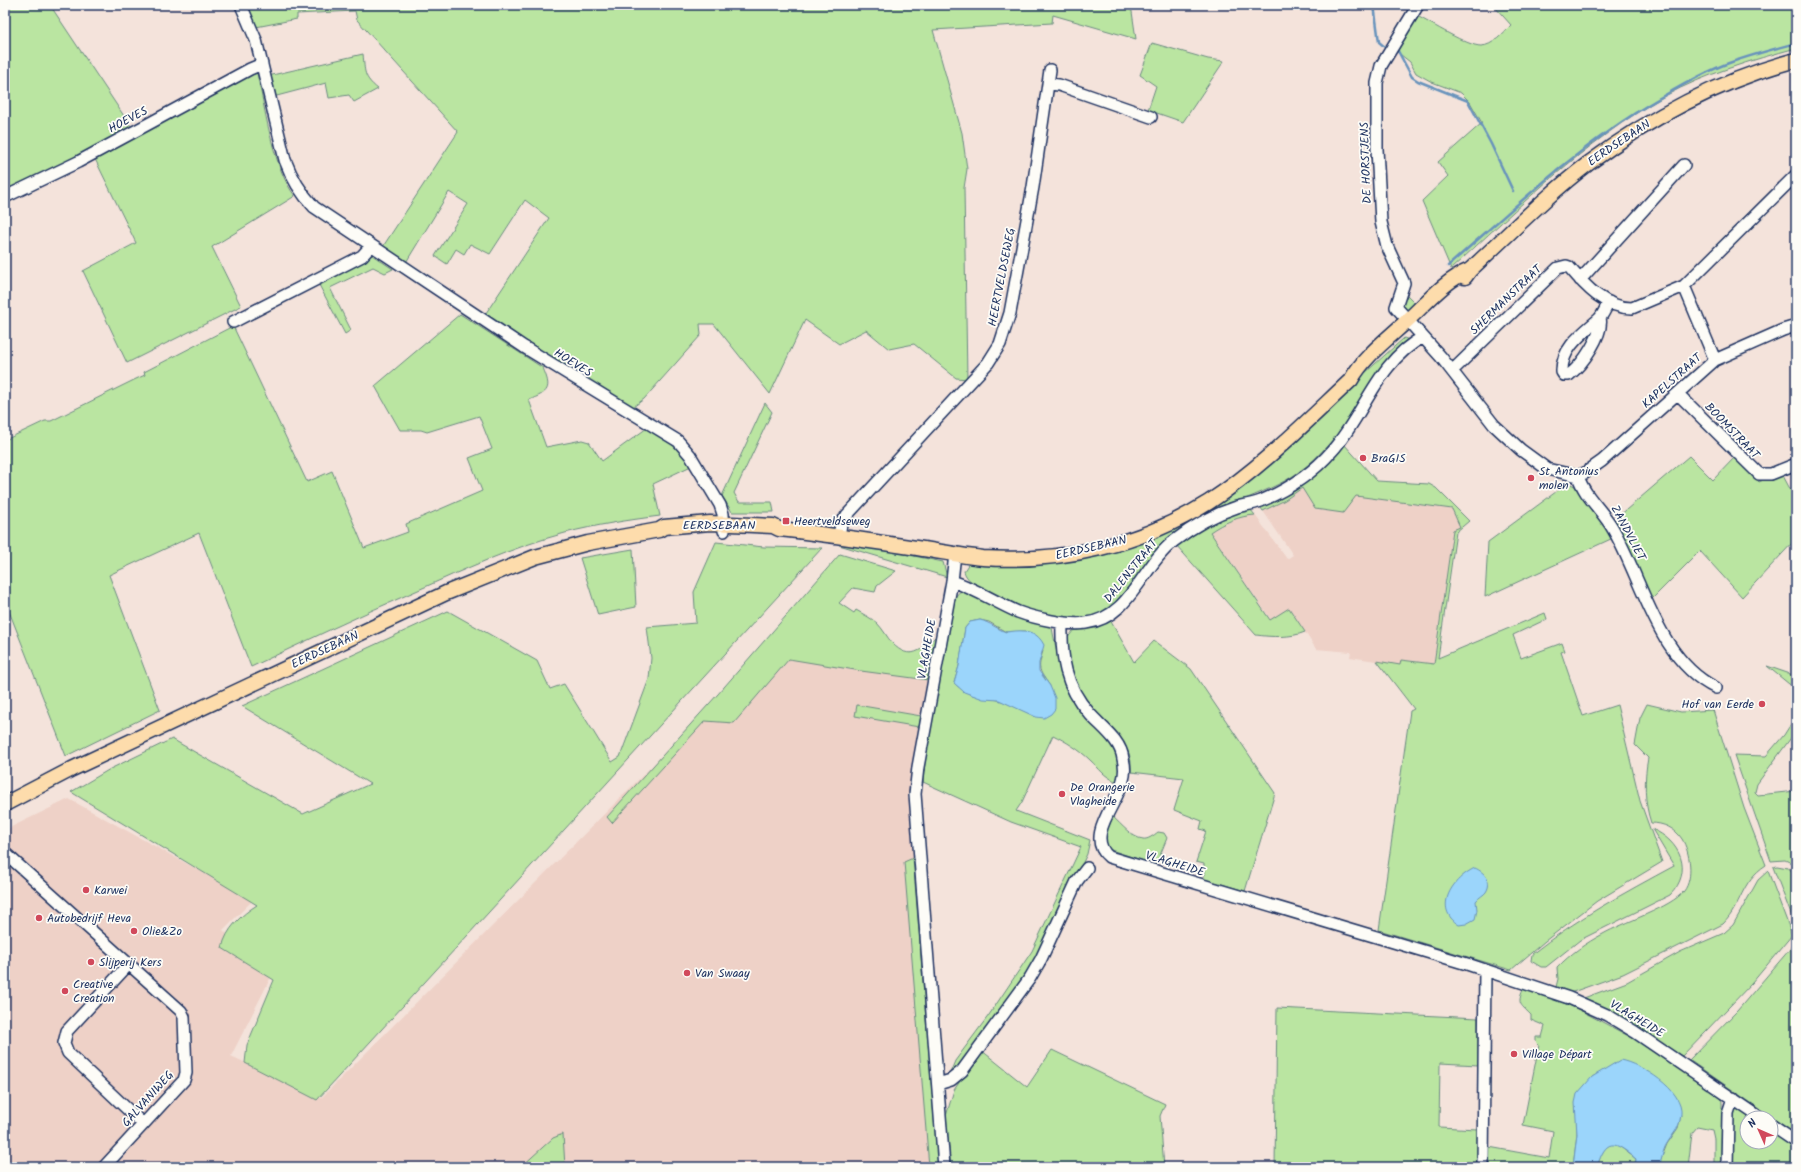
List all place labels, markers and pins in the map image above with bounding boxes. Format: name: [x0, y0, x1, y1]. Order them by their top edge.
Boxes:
place label: BraGIS: [1371, 449, 1406, 468]
marker: BraGIS: [1358, 453, 1368, 463]
place label: St Antonius molen: [1539, 462, 1599, 495]
marker: St Antonius molen: [1526, 473, 1536, 483]
place label: Heertveldseweg: [794, 512, 871, 531]
marker: Heertveldseweg: [781, 516, 791, 526]
place label: Hof van Eerde: [1682, 695, 1755, 714]
marker: Hof van Eerde: [1757, 699, 1767, 709]
place label: De Orangerie Vlagheide: [1070, 778, 1135, 811]
marker: De Orangerie Vlagheide: [1057, 789, 1067, 799]
place label: Karwei: [94, 881, 128, 900]
marker: Karwei: [81, 885, 91, 895]
place label: Autobedrijf Heva: [47, 909, 132, 928]
marker: Autobedrijf Heva: [34, 913, 44, 923]
place label: Olie&Zo: [142, 922, 182, 941]
marker: Olie&Zo: [129, 926, 139, 936]
place label: Slijperij Kers: [99, 953, 162, 972]
marker: Slijperij Kers: [86, 957, 96, 967]
place label: Van Swaay: [695, 964, 750, 983]
marker: Van Swaay: [682, 968, 692, 978]
place label: Creative Creation: [73, 975, 115, 1008]
marker: Creative Creation: [60, 986, 70, 996]
place label: Village Départ: [1522, 1045, 1592, 1064]
marker: Village Départ: [1509, 1049, 1519, 1059]

